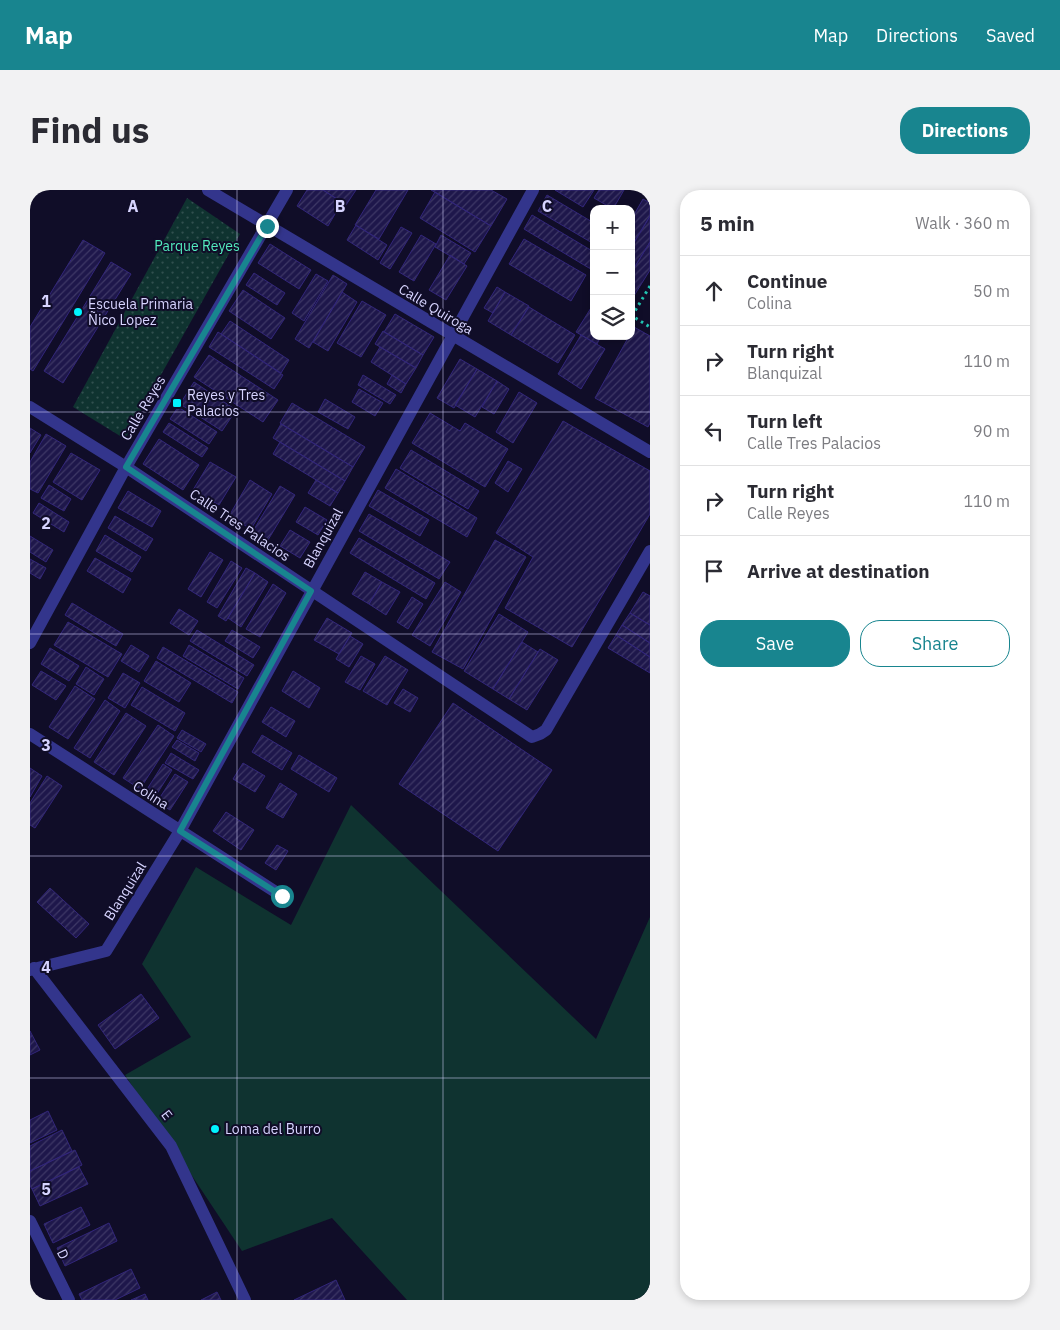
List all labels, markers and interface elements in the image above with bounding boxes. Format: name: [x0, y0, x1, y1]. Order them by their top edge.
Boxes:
text: Map: [25, 19, 73, 51]
text: Map: [813, 24, 848, 47]
text: Directions: [876, 24, 958, 47]
text: Saved: [986, 24, 1035, 47]
text: Find us: [30, 107, 149, 153]
button: Directions: [900, 107, 1030, 154]
text: A: [128, 196, 139, 216]
text: B: [335, 196, 346, 216]
text: C: [542, 196, 552, 216]
map controls: [590, 205, 635, 340]
button: +: [590, 205, 635, 250]
text: 5 min: [700, 209, 755, 237]
text: Walk · 360 m: [915, 213, 1010, 233]
route end: [256, 215, 279, 238]
park label: Parque Reyes: [154, 237, 240, 255]
button: −: [590, 250, 635, 295]
text: Continue: [747, 269, 827, 293]
icon: ahead: [700, 277, 728, 305]
street label: Calle Quiroga: [395, 280, 477, 339]
text: 50 m: [973, 281, 1010, 301]
text: 1: [41, 291, 51, 311]
text: Colina: [747, 293, 792, 313]
place label: Escuela Primaria Ñico Lopez: [88, 295, 194, 329]
button: layers: [590, 295, 635, 340]
marker: Escuela Primaria Ñico Lopez: [72, 306, 84, 318]
text: Turn right: [747, 339, 834, 363]
icon: right: [700, 347, 728, 375]
text: 110 m: [963, 351, 1010, 371]
text: Blanquizal: [747, 363, 822, 383]
street label: Calle Reyes: [117, 372, 169, 444]
place label: Reyes y Tres Palacios: [187, 386, 266, 420]
marker: Reyes y Tres Palacios: [171, 397, 183, 409]
text: Turn left: [747, 409, 823, 433]
icon: left: [700, 417, 728, 445]
text: 90 m: [973, 421, 1010, 441]
text: Calle Tres Palacios: [747, 433, 881, 453]
text: Turn right: [747, 479, 834, 503]
street label: Calle Tres Palacios: [186, 485, 294, 565]
icon: right: [700, 487, 728, 515]
text: 110 m: [963, 491, 1010, 511]
text: Calle Reyes: [747, 503, 830, 523]
street label: Blanquizal: [299, 505, 347, 571]
text: 2: [41, 513, 51, 533]
icon: arrive: [700, 557, 728, 585]
text: Arrive at destination: [747, 559, 930, 583]
button: Save: [700, 620, 850, 667]
button: Share: [860, 620, 1010, 667]
text: 3: [41, 735, 51, 755]
street label: Colina: [130, 777, 173, 814]
street label: Blanquizal: [100, 858, 150, 924]
route start: [271, 885, 294, 908]
text: 4: [41, 957, 51, 977]
street label: E: [157, 1106, 177, 1124]
place label: Loma del Burro: [225, 1120, 321, 1138]
marker: Loma del Burro: [209, 1123, 221, 1135]
text: 5: [41, 1179, 51, 1199]
street label: D: [53, 1246, 73, 1262]

